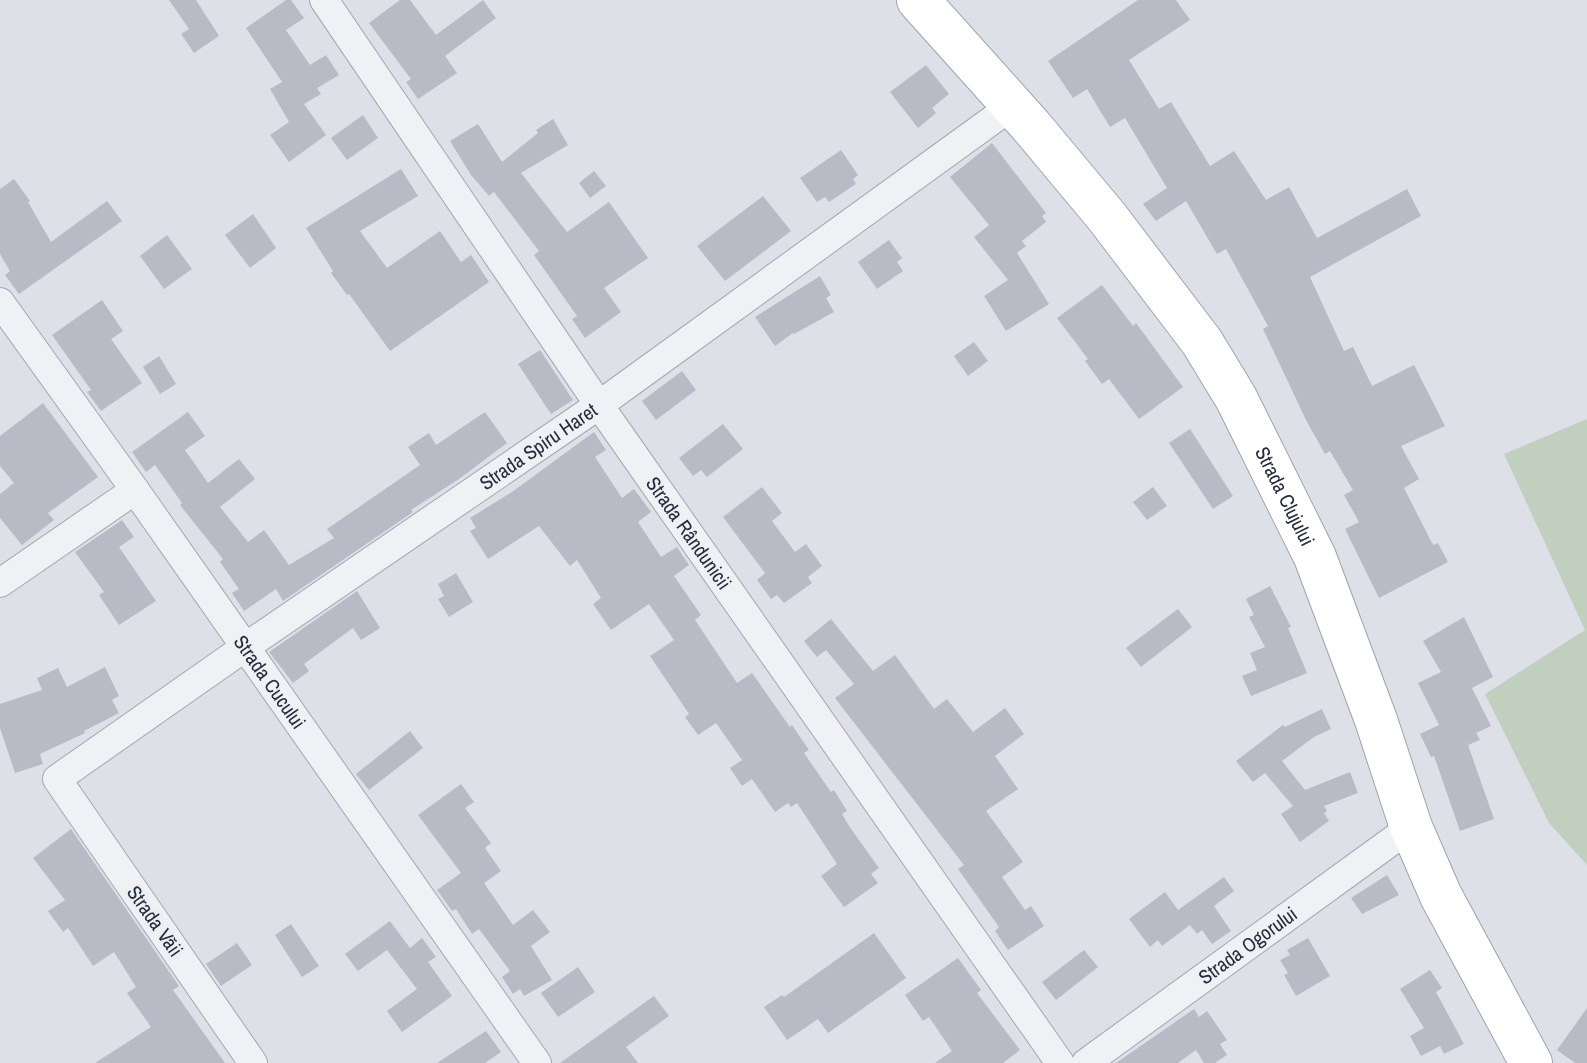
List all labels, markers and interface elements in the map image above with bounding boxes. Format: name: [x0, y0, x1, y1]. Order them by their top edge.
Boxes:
street label: Strada Spiru Haret: [474, 396, 602, 496]
street label: Strada Clujului: [1249, 442, 1321, 550]
street label: Strada Rândunicii: [640, 471, 738, 595]
street label: Strada Cucului: [228, 630, 312, 734]
street label: Strada Văii: [121, 880, 190, 962]
street label: Strada Ogorului: [1193, 900, 1302, 990]

